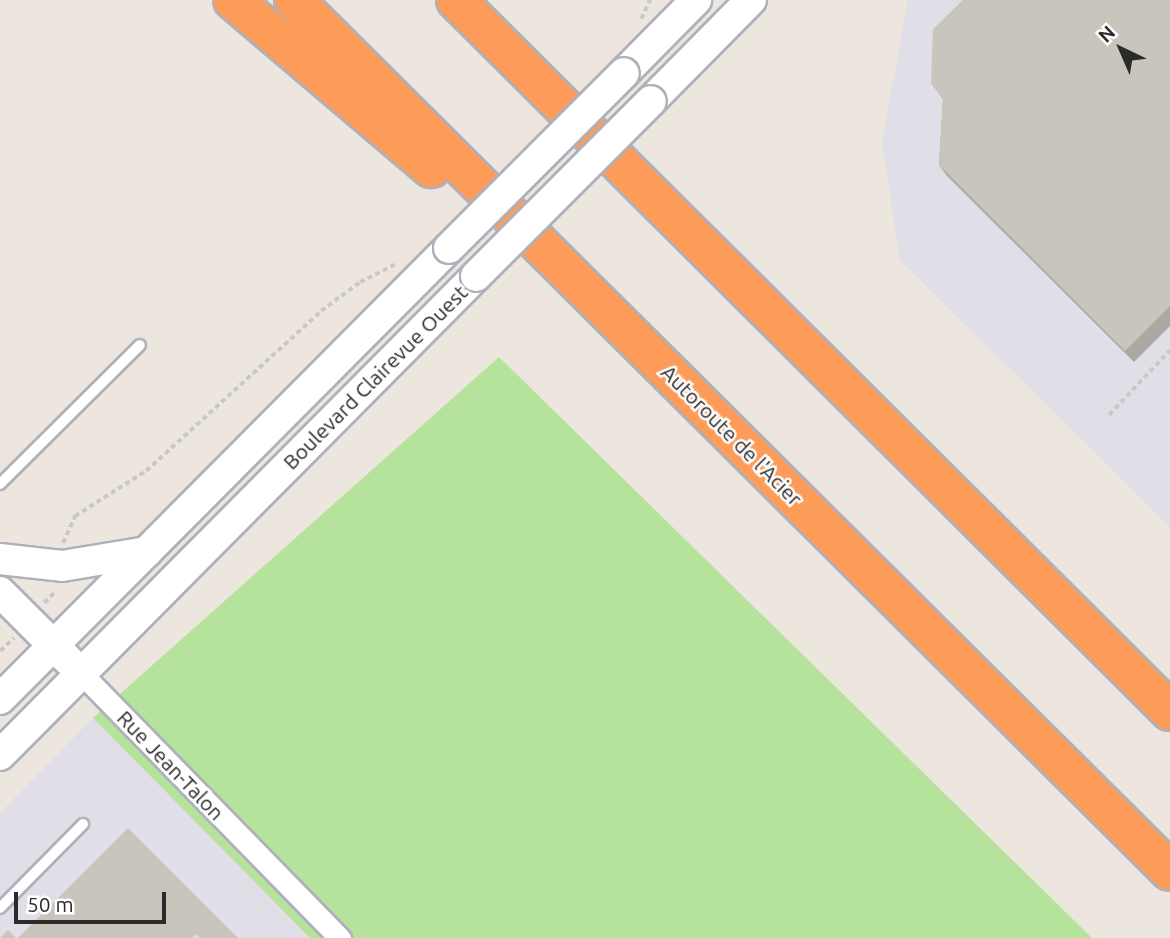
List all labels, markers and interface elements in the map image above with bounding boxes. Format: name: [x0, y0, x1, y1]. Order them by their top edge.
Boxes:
north arrow: [1086, 14, 1156, 84]
text: N: [1094, 21, 1119, 47]
street label: Boulevard Clairevue Ouest: [278, 280, 472, 474]
street label: Autoroute de l'Acier: [656, 359, 808, 511]
street label: Rue Jean-Talon: [112, 705, 230, 825]
scale bar: [18, 878, 170, 922]
text: 50 m: [27, 892, 74, 916]

